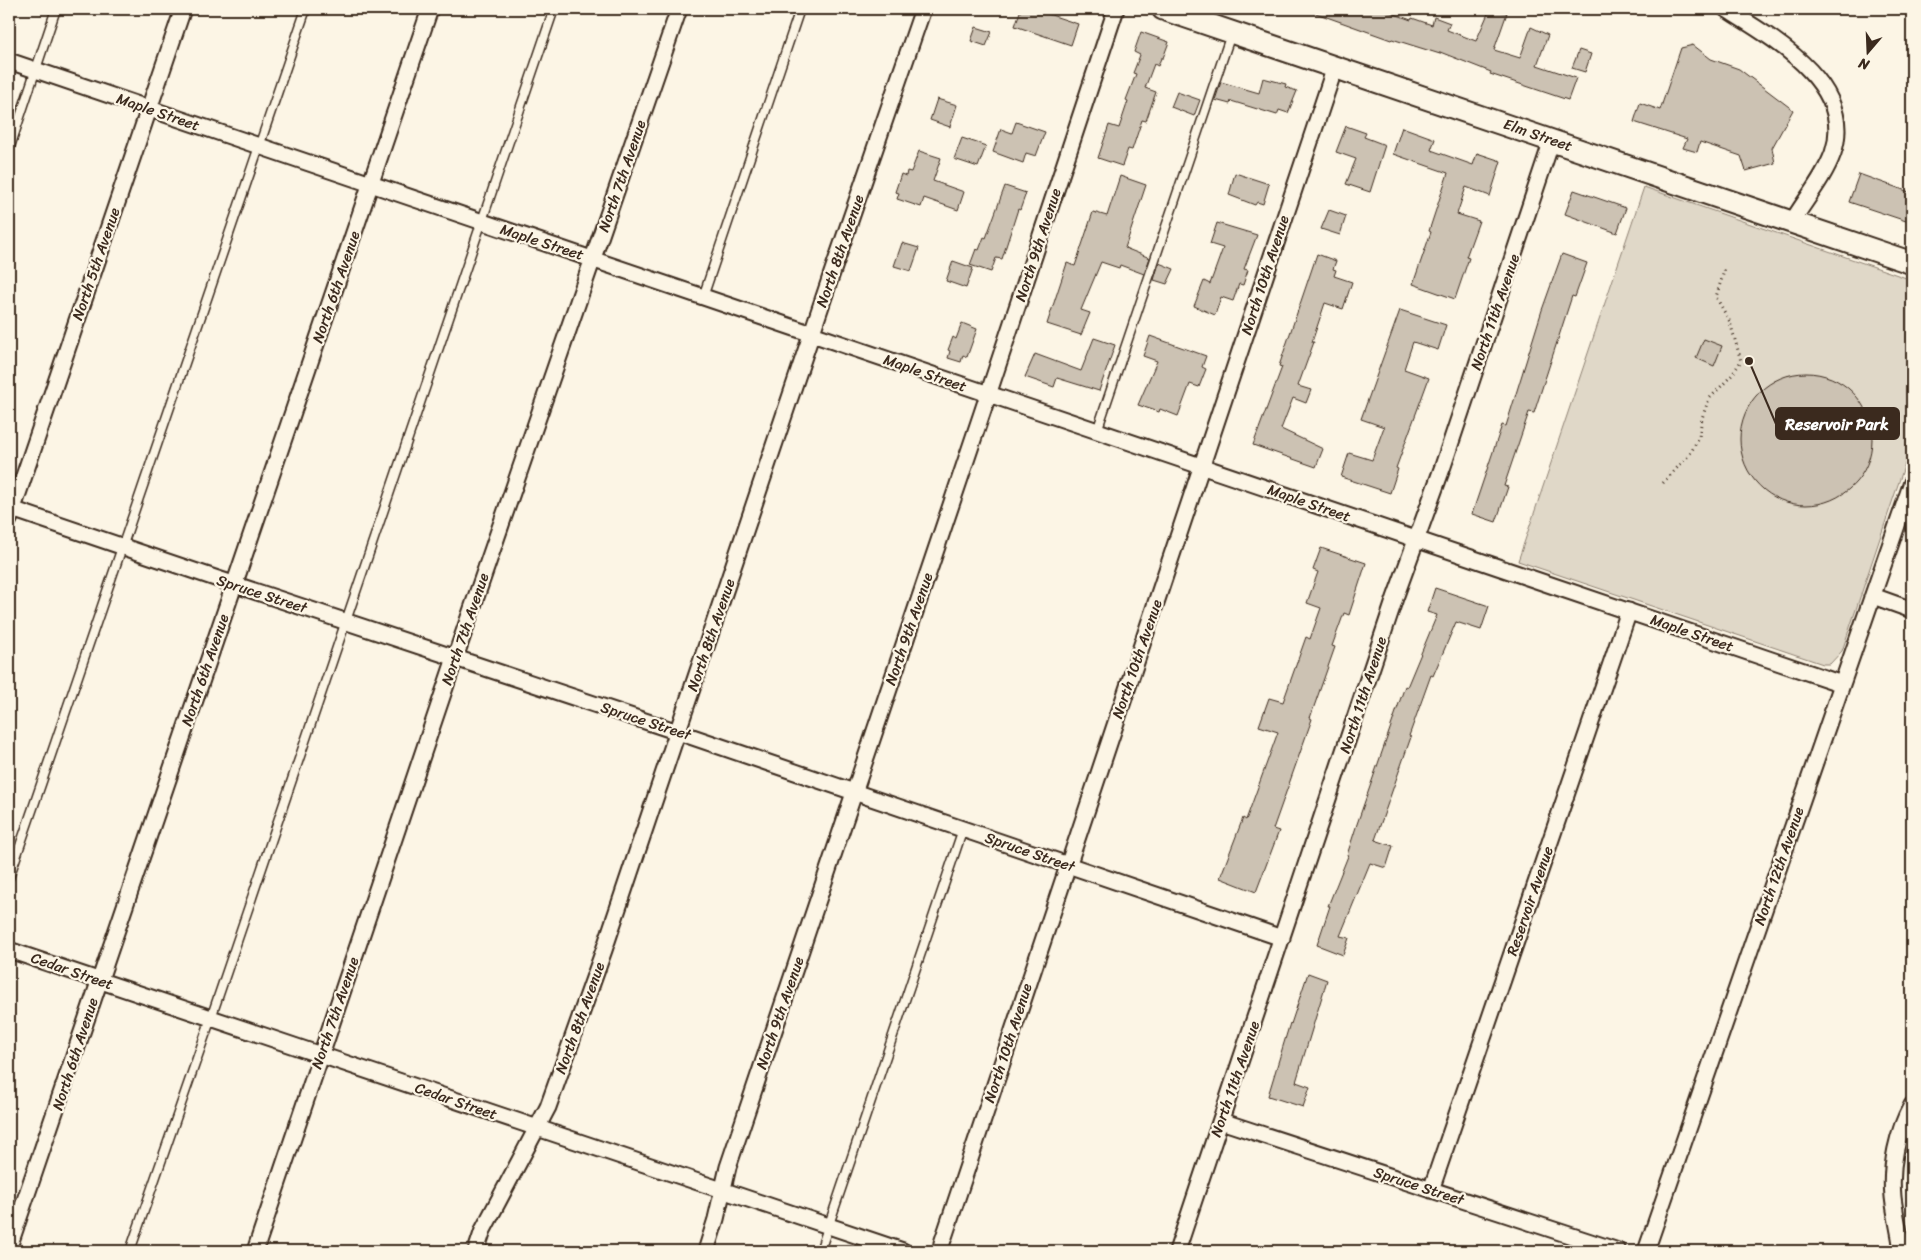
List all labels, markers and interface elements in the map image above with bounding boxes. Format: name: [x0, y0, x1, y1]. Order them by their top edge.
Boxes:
north arrow: [1844, 28, 1894, 78]
text: N: [1855, 50, 1874, 78]
street label: Maple Street: [113, 86, 204, 139]
street label: Elm Street: [1500, 111, 1577, 159]
street label: North 7th Avenue: [591, 116, 653, 236]
street label: North 9th Avenue: [1007, 185, 1069, 305]
street label: North 8th Avenue: [809, 191, 871, 311]
street label: North 5th Avenue: [65, 204, 127, 324]
street label: North 10th Avenue: [1233, 212, 1297, 338]
street label: Maple Street: [497, 216, 588, 268]
street label: North 6th Avenue: [305, 227, 367, 347]
street label: North 11th Avenue: [1463, 250, 1527, 374]
street label: Maple Street: [880, 347, 971, 400]
callout: Reservoir Park: [1776, 408, 1899, 439]
text: Reservoir Park: [1784, 410, 1889, 439]
street label: Maple Street: [1264, 477, 1355, 530]
street label: Spruce Street: [213, 567, 311, 621]
street label: North 7th Avenue: [434, 569, 496, 689]
street label: North 9th Avenue: [878, 569, 940, 689]
street label: North 8th Avenue: [680, 575, 742, 695]
street label: North 10th Avenue: [1104, 596, 1170, 722]
street label: Maple Street: [1647, 607, 1738, 660]
street label: North 6th Avenue: [174, 610, 236, 730]
street label: North 11th Avenue: [1332, 633, 1394, 757]
street label: Spruce Street: [597, 694, 695, 748]
street label: North 12th Avenue: [1747, 803, 1811, 929]
street label: Spruce Street: [981, 824, 1079, 880]
street label: Reservoir Avenue: [1499, 842, 1561, 959]
street label: Cedar Street: [27, 945, 117, 997]
street label: North 7th Avenue: [304, 953, 366, 1073]
street label: North 9th Avenue: [749, 953, 811, 1073]
street label: North 8th Avenue: [548, 958, 612, 1078]
street label: North 10th Avenue: [976, 980, 1040, 1106]
street label: North 6th Avenue: [45, 994, 105, 1114]
street label: North 11th Avenue: [1203, 1017, 1267, 1141]
street label: Cedar Street: [411, 1075, 501, 1127]
street label: Spruce Street: [1370, 1159, 1468, 1213]

